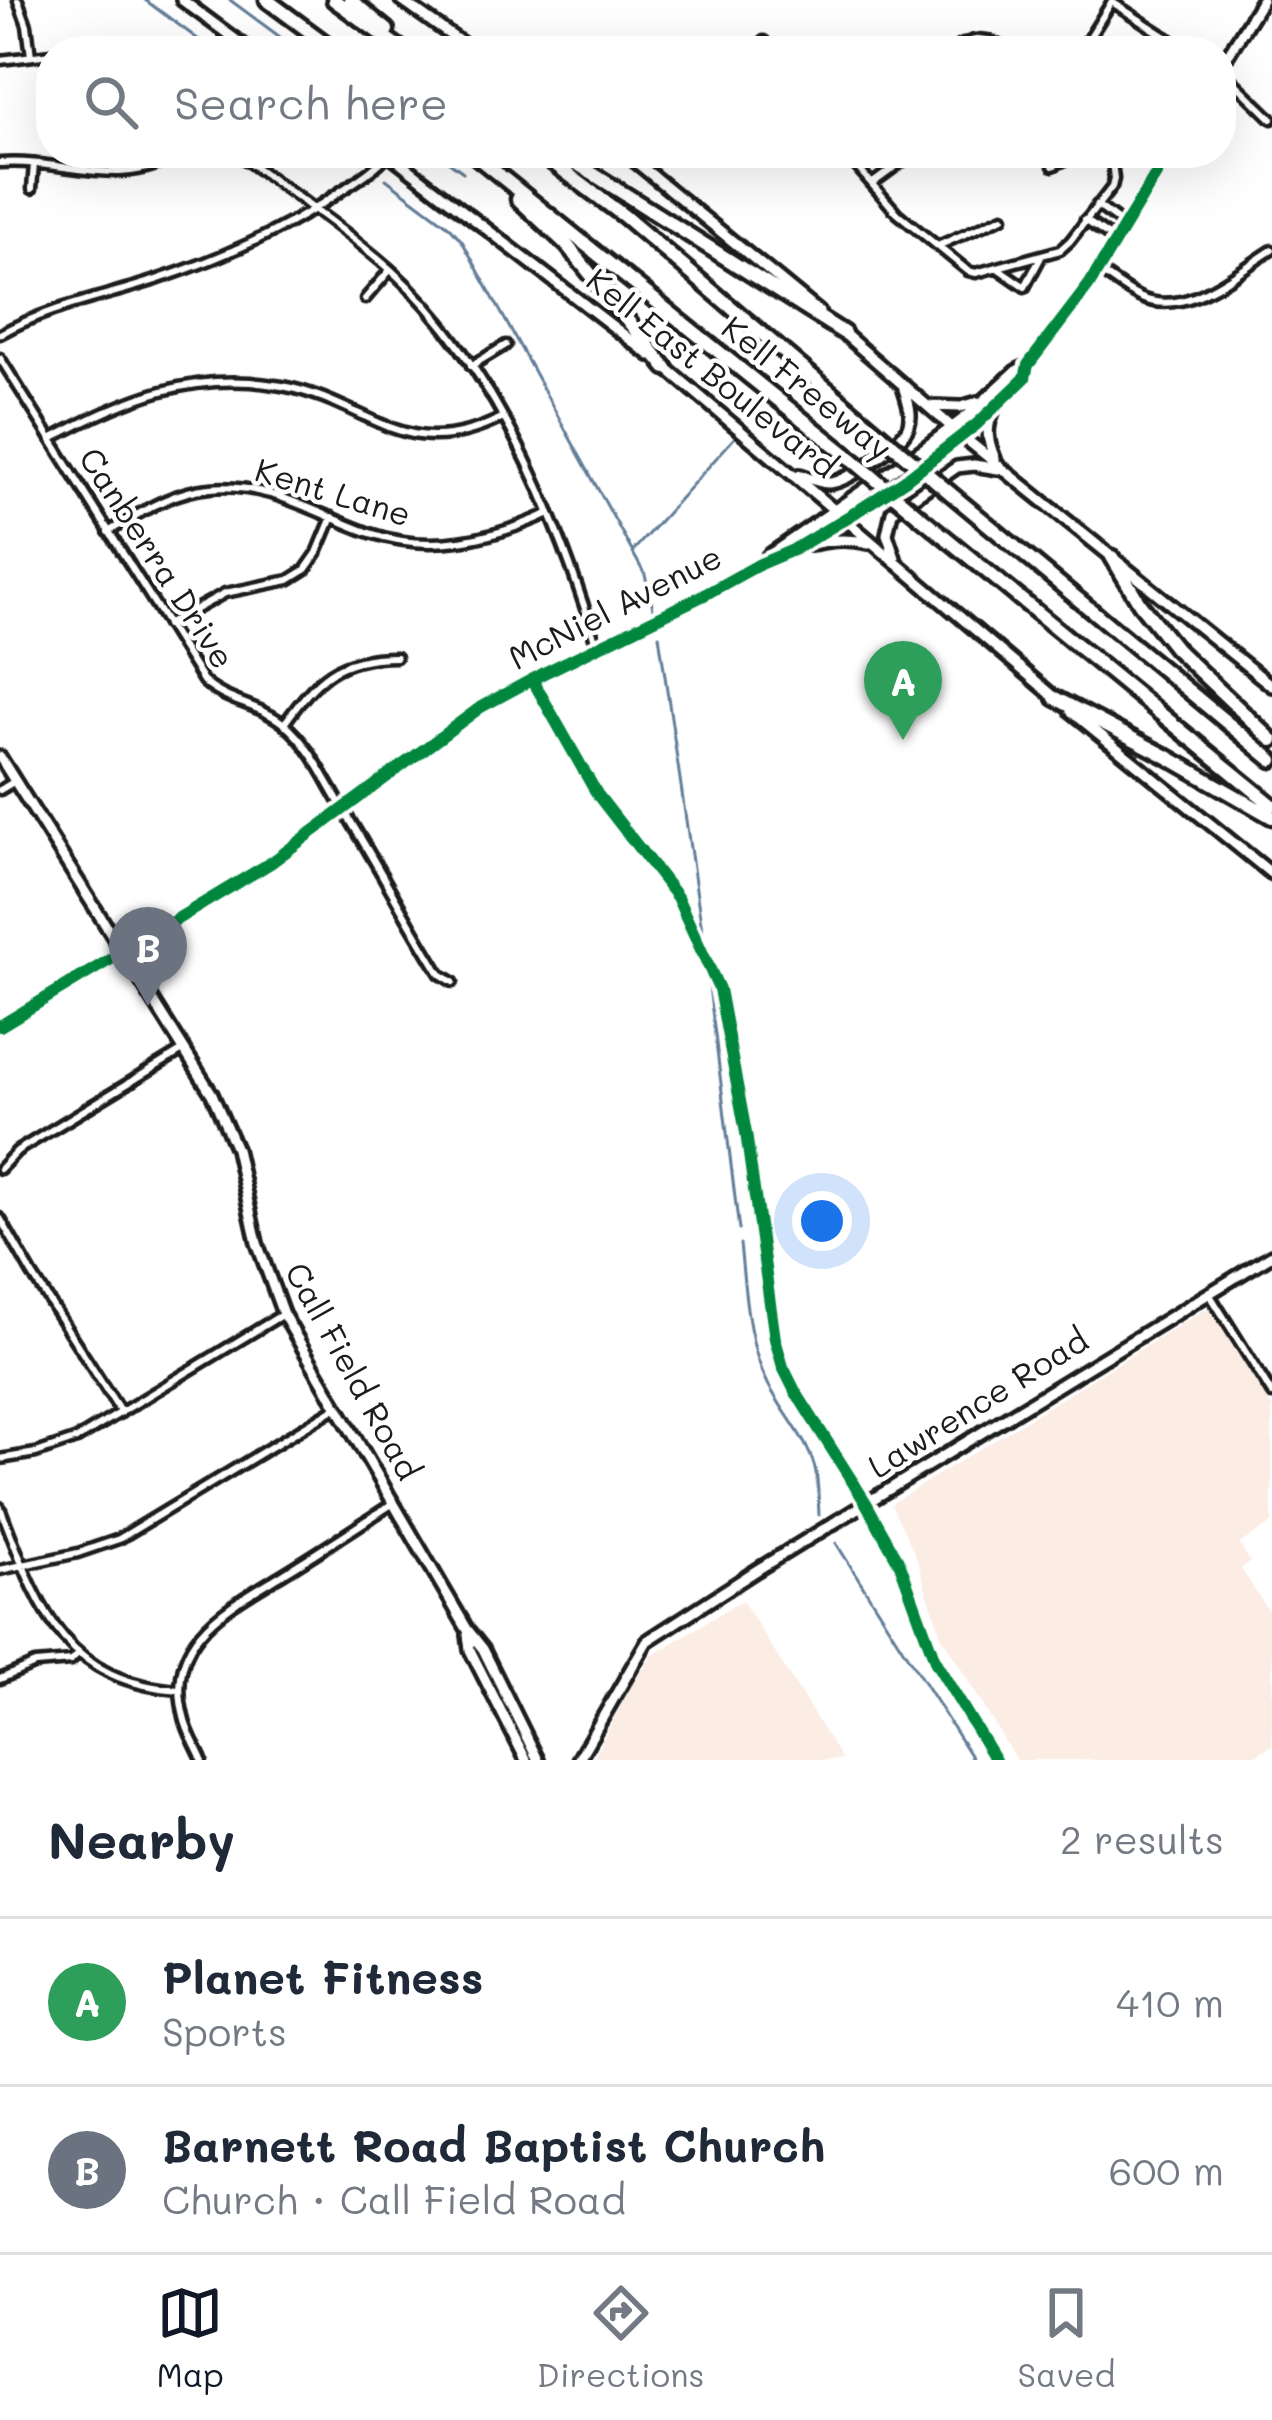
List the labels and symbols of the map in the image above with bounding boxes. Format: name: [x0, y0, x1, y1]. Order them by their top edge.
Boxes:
street label: Kell East Boulevard: [579, 257, 847, 486]
street label: Kell Freeway: [713, 305, 902, 469]
street label: Canberra Drive: [71, 438, 246, 676]
street label: Kent Lane: [250, 447, 416, 535]
street label: McNiel Avenue: [500, 533, 728, 678]
pin: A: [864, 641, 942, 740]
pin: B: [109, 907, 187, 1006]
your location: [792, 1191, 852, 1251]
street label: Call Field Road: [277, 1254, 432, 1487]
street label: Lawrence Road: [859, 1317, 1095, 1487]

